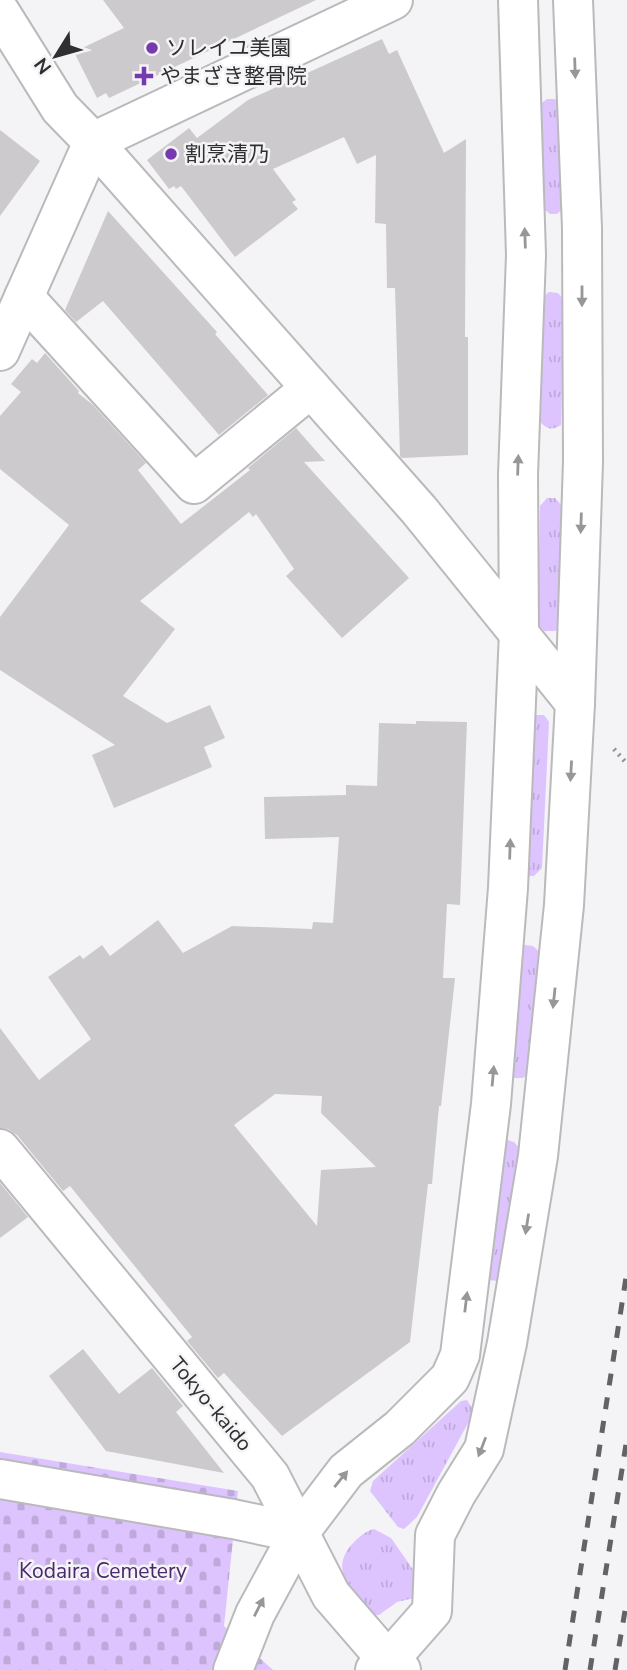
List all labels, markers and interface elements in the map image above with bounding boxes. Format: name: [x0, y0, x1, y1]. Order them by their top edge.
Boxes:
north arrow: [21, 21, 91, 91]
place label: ソレイユ美園: [166, 34, 292, 62]
marker: ソレイユ美園: [144, 40, 160, 56]
text: N: [29, 52, 58, 79]
one-way arrow: [570, 57, 581, 79]
place label: やまざき整骨院: [160, 62, 307, 90]
marker: やまざき整骨院: [134, 66, 154, 86]
place label: 割烹清乃: [185, 140, 269, 168]
marker: 割烹清乃: [163, 146, 179, 162]
one-way arrow: [520, 227, 531, 249]
one-way arrow: [576, 285, 588, 307]
one-way arrow: [513, 454, 524, 476]
one-way arrow: [575, 512, 587, 534]
one-way arrow: [565, 761, 576, 783]
one-way arrow: [504, 838, 515, 860]
one-way arrow: [548, 987, 559, 1009]
one-way arrow: [488, 1065, 499, 1087]
one-way arrow: [521, 1213, 532, 1235]
one-way arrow: [461, 1291, 472, 1313]
street label: Tokyo-kaido: [163, 1351, 259, 1457]
one-way arrow: [477, 1436, 488, 1457]
one-way arrow: [333, 1470, 348, 1488]
park label: Kodaira Cemetery: [19, 1557, 187, 1585]
one-way arrow: [254, 1597, 265, 1617]

